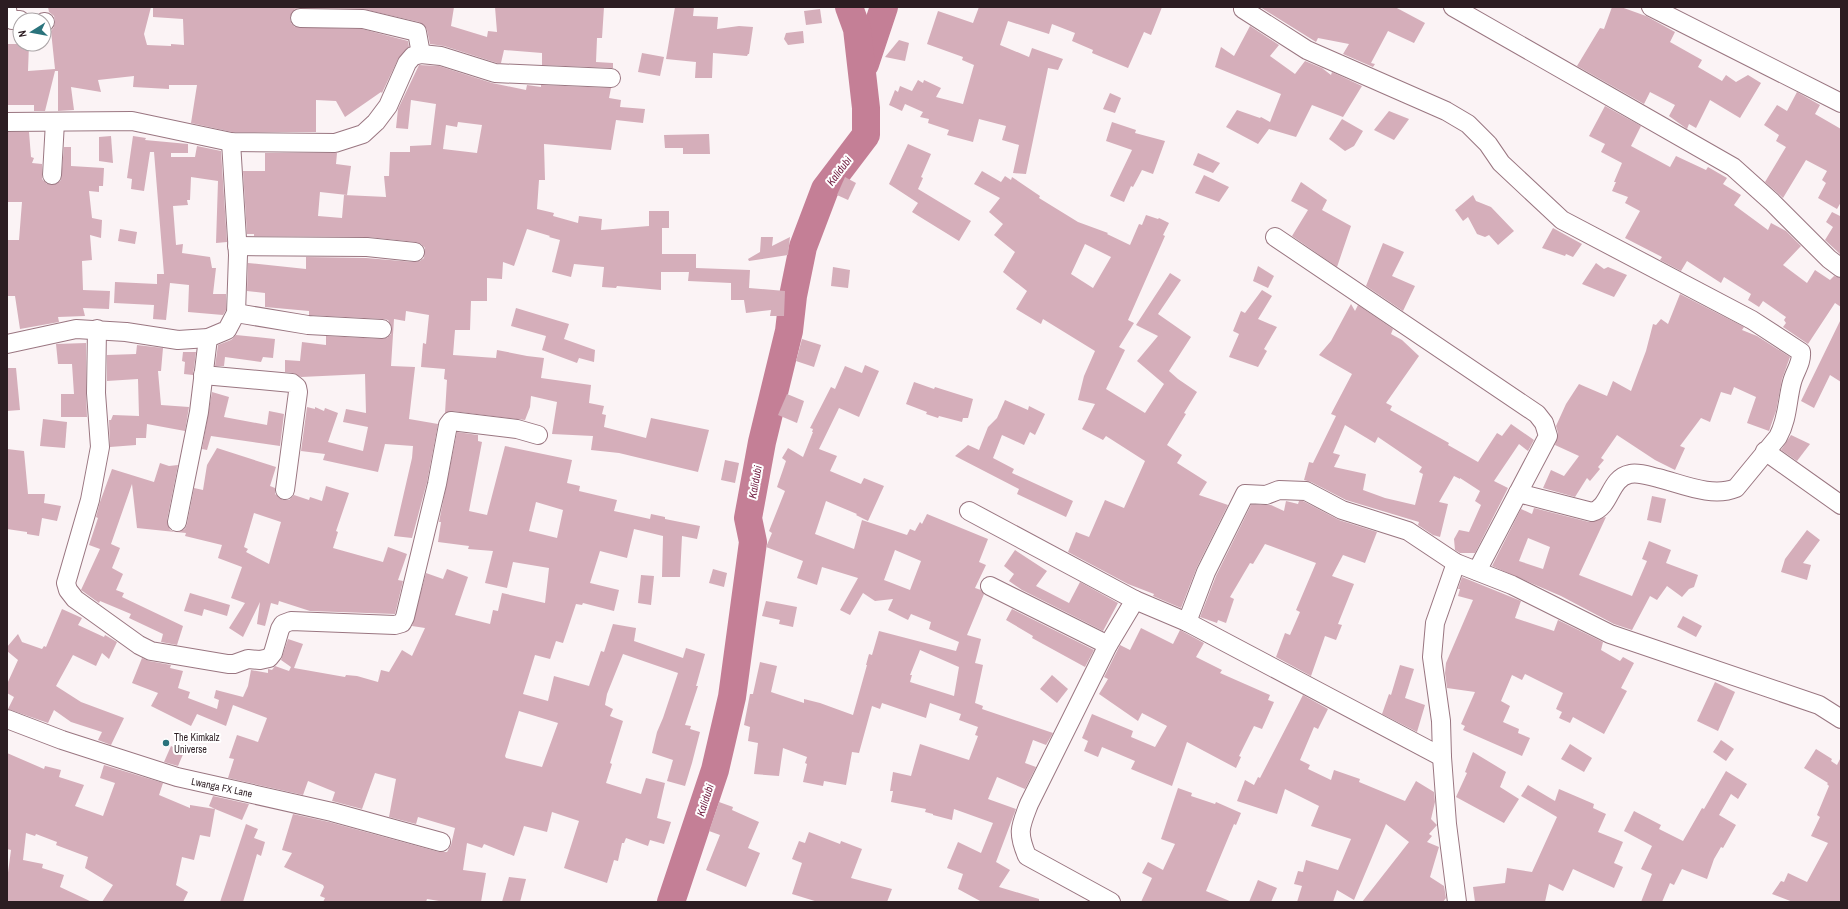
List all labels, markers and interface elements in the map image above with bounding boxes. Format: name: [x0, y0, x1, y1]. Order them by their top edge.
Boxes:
north arrow: [12, 12, 52, 52]
text: N: [15, 29, 30, 38]
water label: Kalidubi: [823, 153, 855, 188]
water label: Kalidubi: [745, 464, 765, 500]
place label: The Kimkalz Universe: [174, 731, 220, 756]
marker: The Kimkalz Universe: [161, 738, 171, 748]
street label: Lwanga FX Lane: [190, 775, 254, 800]
water label: Kalidubi: [693, 782, 717, 818]

